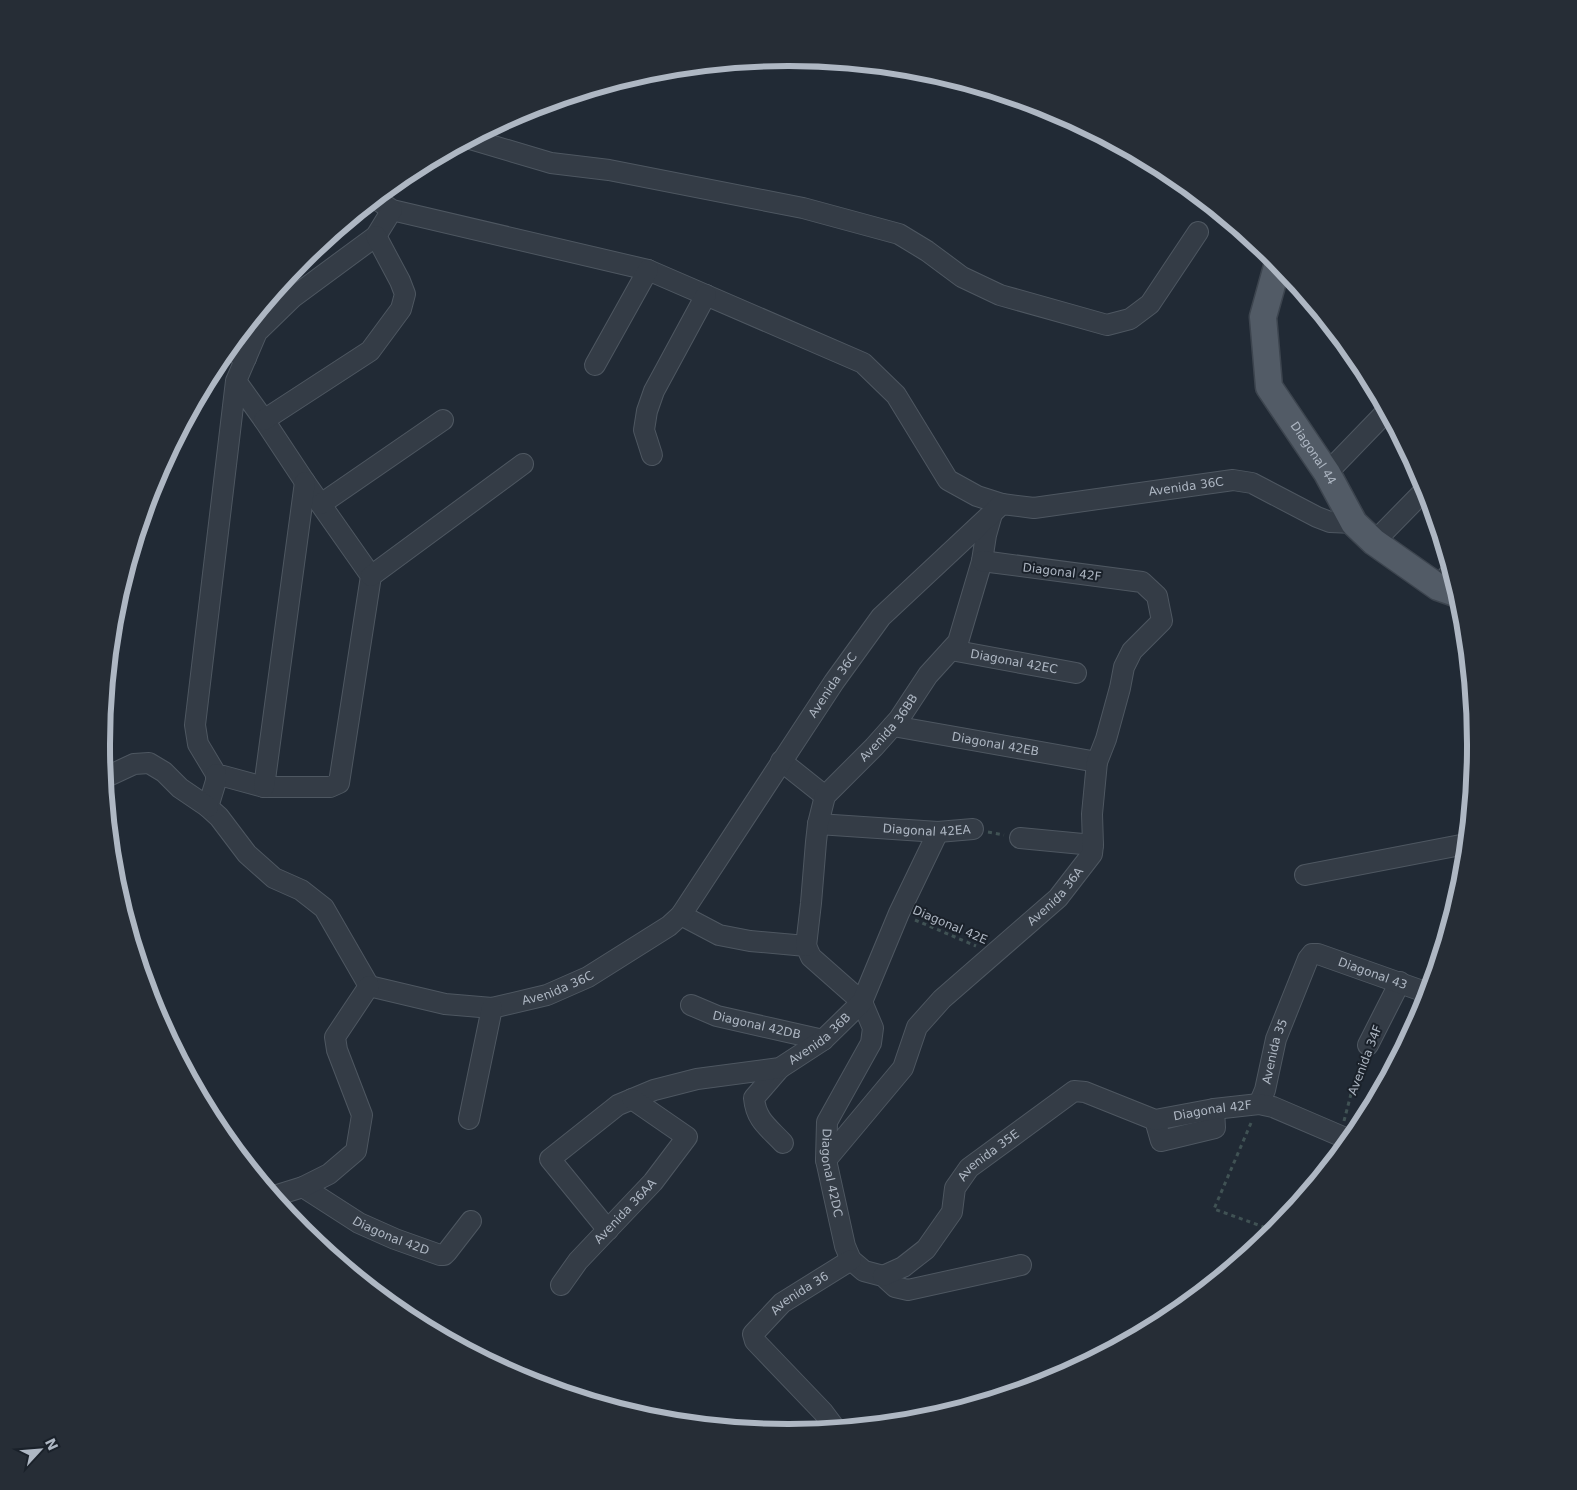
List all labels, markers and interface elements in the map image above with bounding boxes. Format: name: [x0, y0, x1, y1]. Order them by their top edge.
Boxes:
street label: Diagonal 44: [1288, 419, 1339, 487]
street label: Avenida 36C: [1148, 474, 1225, 499]
street label: Diagonal 42F: [1022, 560, 1102, 584]
street label: Diagonal 42EC: [969, 647, 1059, 676]
street label: Avenida 36C: [806, 650, 860, 720]
street label: Avenida 36BB: [857, 691, 921, 764]
street label: Diagonal 42EB: [951, 730, 1040, 759]
street label: Diagonal 42EA: [882, 821, 972, 839]
street label: Avenida 36A: [1025, 864, 1087, 928]
street label: Diagonal 42E: [911, 903, 989, 947]
street label: Diagonal 43: [1336, 955, 1409, 992]
street label: Avenida 36C: [521, 968, 596, 1008]
street label: Diagonal 42DB: [711, 1008, 802, 1042]
street label: Avenida 36B: [786, 1010, 853, 1067]
street label: Avenida 35: [1259, 1017, 1290, 1085]
street label: Avenida 34F: [1345, 1023, 1385, 1097]
street label: Diagonal 42F: [1172, 1098, 1253, 1123]
street label: Avenida 35E: [955, 1127, 1022, 1184]
street label: Diagonal 42DC: [819, 1128, 845, 1218]
street label: Avenida 36AA: [591, 1175, 660, 1246]
street label: Diagonal 42D: [350, 1214, 431, 1258]
street label: Avenida 36: [768, 1269, 831, 1318]
north arrow: [15, 1425, 65, 1475]
text: N: [42, 1436, 61, 1453]

